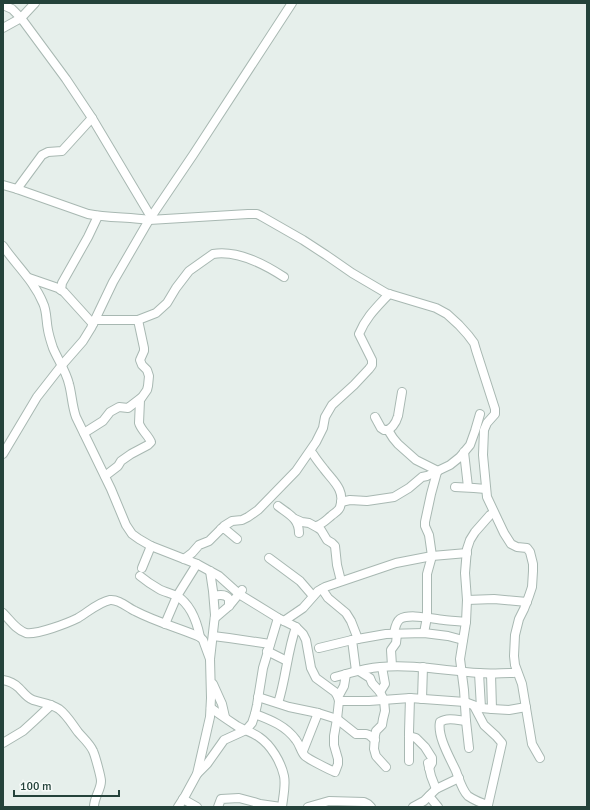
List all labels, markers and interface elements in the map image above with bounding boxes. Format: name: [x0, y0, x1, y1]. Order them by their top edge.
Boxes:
scale bar: [14, 772, 119, 798]
text: 100 m: [20, 779, 52, 794]

